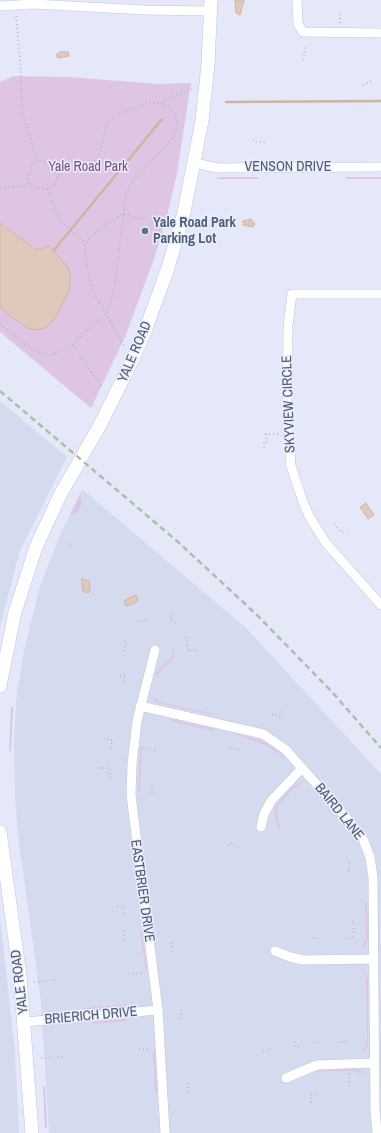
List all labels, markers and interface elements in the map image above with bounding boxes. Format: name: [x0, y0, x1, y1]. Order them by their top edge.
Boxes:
park label: Yale Road Park: [48, 159, 128, 175]
street label: VENSON DRIVE: [245, 159, 331, 175]
place label: Yale Road Park Parking Lot: [153, 215, 236, 248]
marker: Yale Road Park Parking Lot: [140, 226, 150, 236]
street label: YALE ROAD: [115, 319, 155, 385]
street label: SKYVIEW CIRCLE: [279, 355, 299, 453]
street label: BAIRD LANE: [311, 780, 367, 844]
street label: EASTBRIER DRIVE: [126, 839, 158, 943]
street label: YALE ROAD: [8, 949, 32, 1015]
street label: BRIERICH DRIVE: [44, 1004, 138, 1028]

